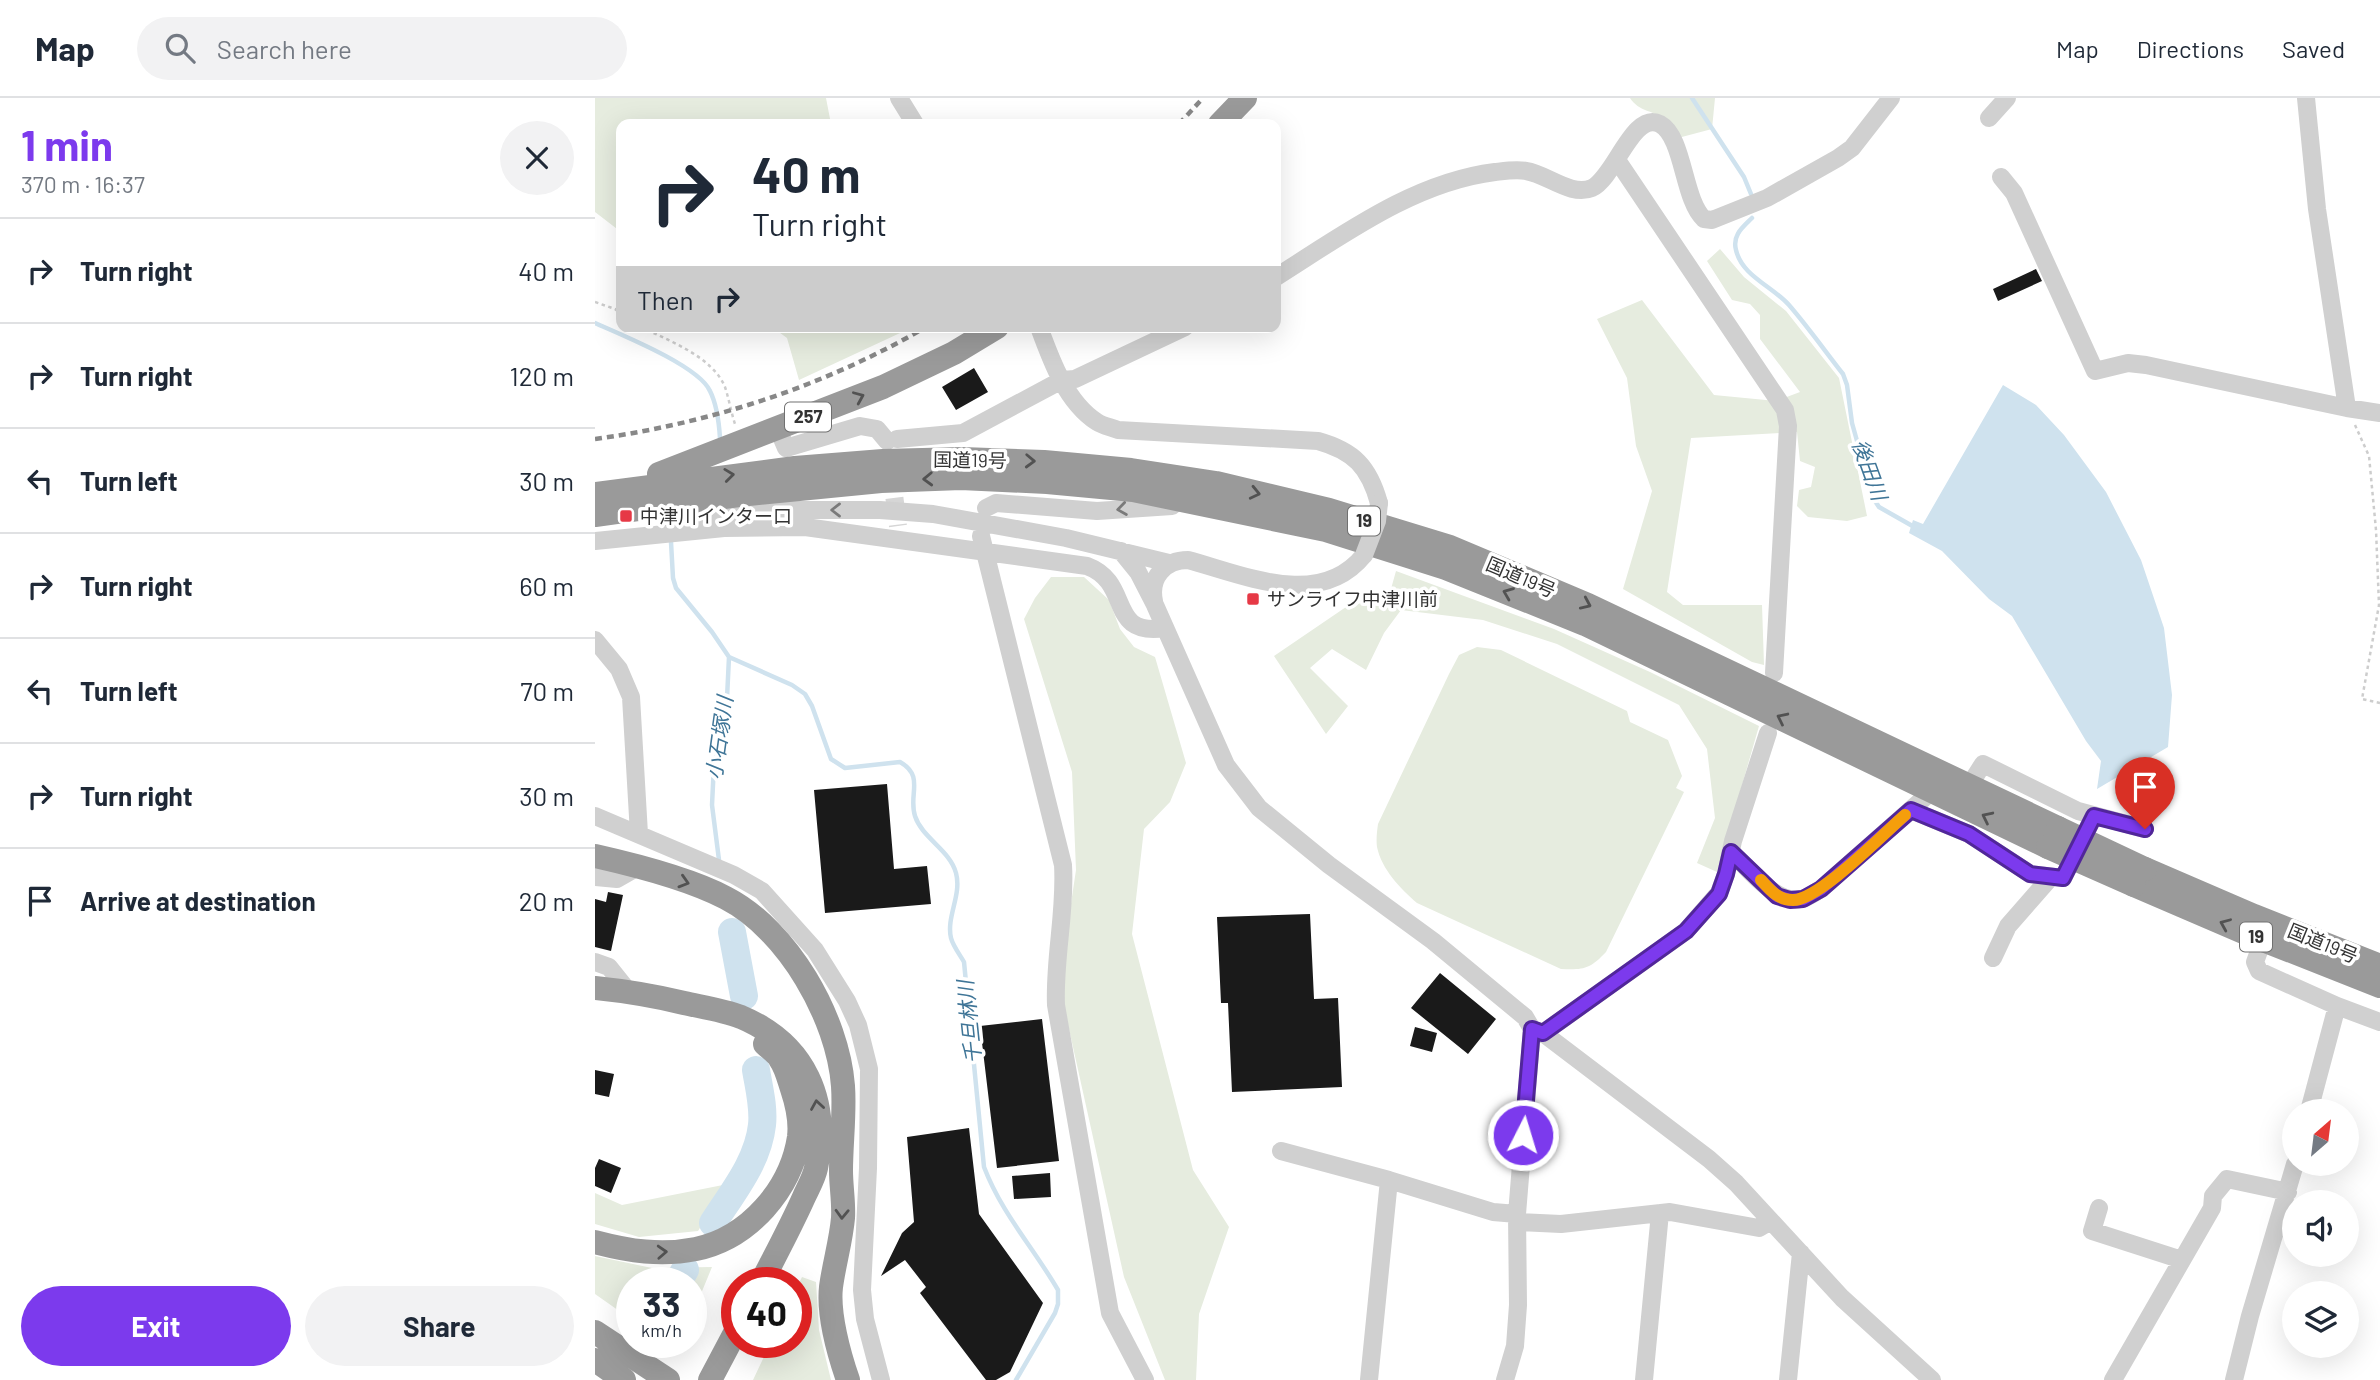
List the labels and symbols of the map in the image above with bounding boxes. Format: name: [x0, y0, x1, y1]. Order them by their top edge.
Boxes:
one-way arrow: [852, 391, 864, 405]
road number: 257: [785, 402, 831, 432]
water label: 後田川: [1848, 436, 1894, 505]
street label: 国道19号: [933, 447, 1007, 472]
one-way arrow: [1024, 454, 1035, 469]
one-way arrow: [724, 468, 735, 483]
one-way arrow: [922, 472, 933, 487]
one-way arrow: [1249, 484, 1261, 499]
one-way arrow: [1116, 501, 1128, 516]
one-way arrow: [830, 502, 841, 518]
place label: 中津川インター口: [640, 504, 792, 527]
road number: 19: [1348, 506, 1380, 536]
marker: 中津川インター口: [618, 508, 634, 524]
street label: 国道19号: [1483, 552, 1560, 601]
place label: サンライフ中津川前: [1267, 587, 1438, 610]
one-way arrow: [1503, 587, 1515, 601]
marker: サンライフ中津川前: [1245, 591, 1261, 607]
one-way arrow: [1578, 596, 1591, 610]
water label: 小石塚川: [700, 692, 737, 781]
one-way arrow: [1777, 712, 1789, 726]
pin: [2115, 757, 2175, 829]
one-way arrow: [1981, 811, 1994, 825]
one-way arrow: [678, 873, 690, 888]
one-way arrow: [2220, 918, 2233, 932]
street label: 国道19号: [2285, 918, 2362, 967]
road number: 19: [2240, 922, 2272, 952]
water label: 千旦林川: [951, 977, 985, 1065]
position arrow: [1486, 1098, 1560, 1172]
one-way arrow: [809, 1099, 824, 1111]
north arrow: [2282, 1099, 2359, 1176]
one-way arrow: [834, 1209, 849, 1220]
one-way arrow: [657, 1245, 668, 1260]
speed limit sign: 40: [721, 1267, 812, 1358]

